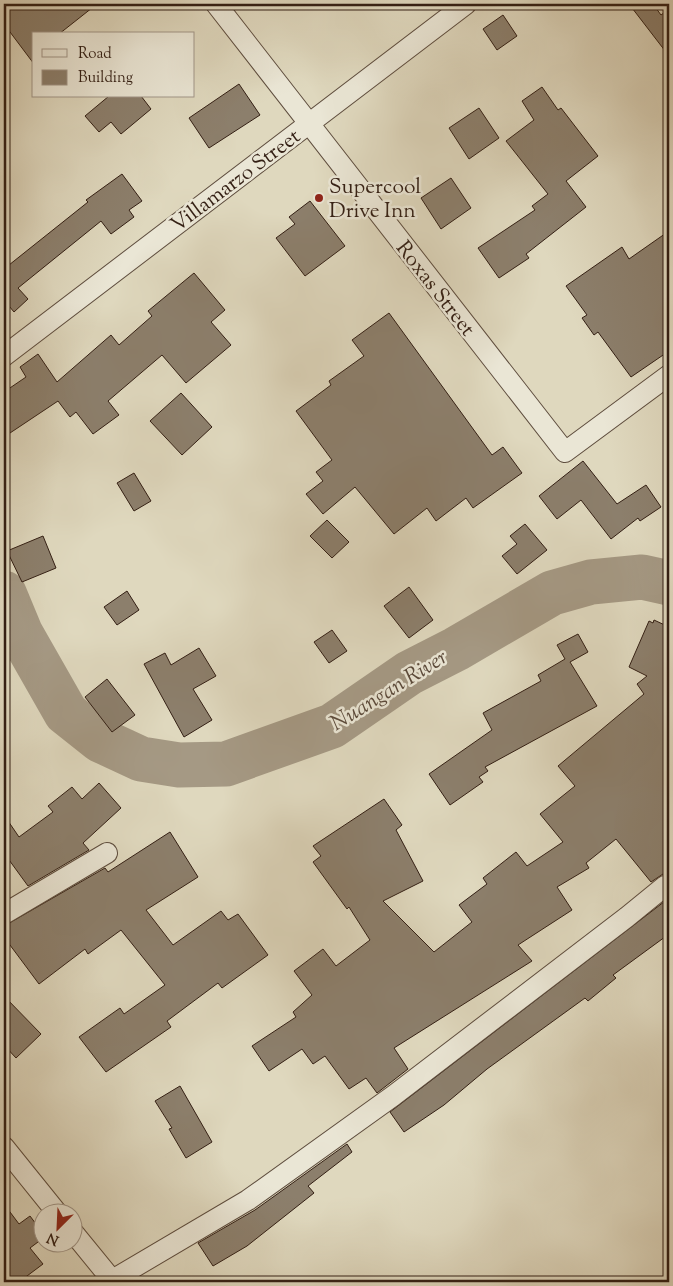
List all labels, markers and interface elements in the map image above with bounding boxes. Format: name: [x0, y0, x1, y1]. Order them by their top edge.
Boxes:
legend: [32, 32, 195, 98]
text: Road: [78, 44, 112, 65]
text: Building: [78, 68, 133, 89]
street label: Villamarzo Street: [165, 123, 307, 240]
place label: Supercool Drive Inn: [329, 173, 421, 227]
marker: Supercool Drive Inn: [313, 192, 325, 204]
street label: Roxas Street: [388, 235, 481, 343]
water label: Nuangan River: [325, 643, 455, 740]
north arrow: [32, 1204, 82, 1254]
text: N: [44, 1227, 63, 1249]

